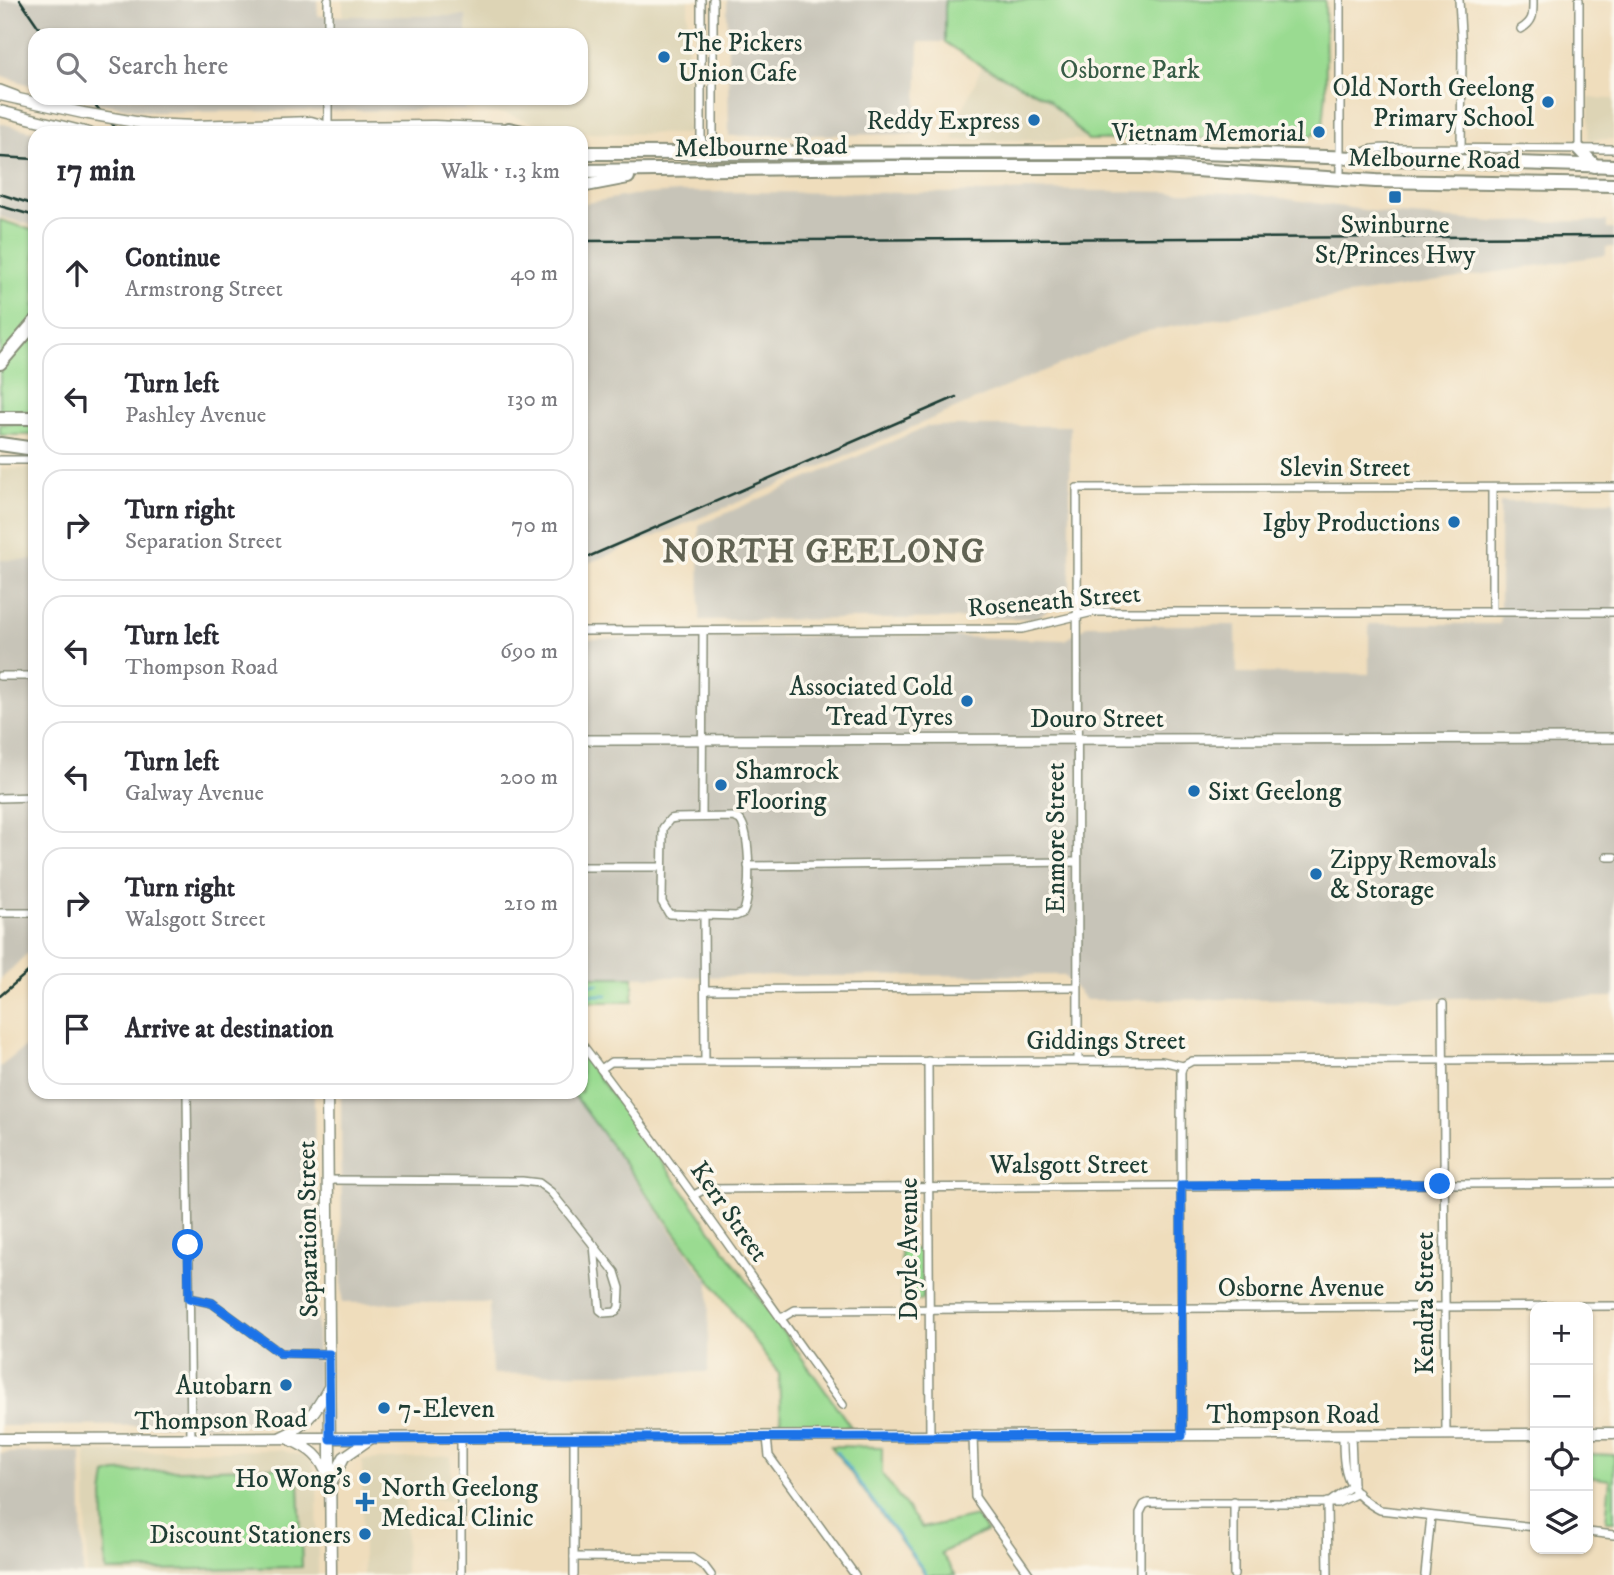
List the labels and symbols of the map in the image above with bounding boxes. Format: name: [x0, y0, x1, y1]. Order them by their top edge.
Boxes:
place label: The Pickers Union Cafe: [678, 27, 802, 90]
marker: The Pickers Union Cafe: [656, 49, 672, 65]
park label: Osborne Park: [1060, 54, 1200, 87]
place label: Old North Geelong Primary School: [1333, 72, 1534, 135]
marker: Old North Geelong Primary School: [1540, 94, 1556, 110]
place label: Reddy Express: [866, 105, 1020, 138]
marker: Reddy Express: [1026, 112, 1042, 128]
place label: Vietnam Memorial: [1111, 117, 1305, 150]
marker: Vietnam Memorial: [1311, 124, 1327, 140]
street label: Melbourne Road: [674, 129, 848, 166]
street label: Melbourne Road: [1347, 141, 1521, 178]
marker: Swinburne St/Princes Hwy: [1387, 189, 1403, 205]
place label: Swinburne St/Princes Hwy: [1315, 209, 1476, 272]
street label: Slevin Street: [1280, 452, 1410, 485]
place label: Igby Productions: [1262, 507, 1440, 540]
marker: Igby Productions: [1446, 514, 1462, 530]
district label: NORTH GEELONG: [662, 532, 986, 573]
street label: Roseneath Street: [966, 577, 1142, 625]
place label: Associated Cold Tread Tyres: [789, 671, 953, 734]
marker: Associated Cold Tread Tyres: [959, 693, 975, 709]
street label: Douro Street: [1030, 703, 1164, 736]
place label: Shamrock Flooring: [735, 755, 839, 818]
street label: Enmore Street: [1040, 762, 1073, 914]
place label: Sixt Geelong: [1208, 776, 1342, 809]
marker: Shamrock Flooring: [713, 777, 729, 793]
marker: Sixt Geelong: [1186, 783, 1202, 799]
place label: Zippy Removals & Storage: [1330, 844, 1496, 907]
marker: Zippy Removals & Storage: [1308, 866, 1324, 882]
street label: Giddings Street: [1026, 1025, 1186, 1058]
street label: Separation Street: [290, 1140, 327, 1318]
street label: Walsgott Street: [989, 1149, 1148, 1182]
street label: Kerr Street: [682, 1155, 775, 1268]
route end: [1424, 1168, 1455, 1199]
street label: Doyle Avenue: [893, 1178, 926, 1320]
route start: [172, 1229, 203, 1260]
street label: Kendra Street: [1409, 1231, 1442, 1375]
street label: Osborne Avenue: [1218, 1272, 1384, 1305]
place label: Autobarn: [175, 1370, 272, 1403]
marker: Autobarn: [278, 1377, 294, 1393]
place label: 7-Eleven: [398, 1393, 495, 1426]
street label: Thompson Road: [1207, 1399, 1379, 1432]
marker: 7-Eleven: [376, 1400, 392, 1416]
street label: Thompson Road: [134, 1402, 308, 1439]
place label: Ho Wong's: [235, 1463, 351, 1496]
marker: Ho Wong's: [357, 1470, 373, 1486]
place label: North Geelong Medical Clinic: [381, 1472, 538, 1535]
marker: North Geelong Medical Clinic: [355, 1492, 375, 1512]
place label: Discount Stationers: [149, 1519, 351, 1552]
marker: Discount Stationers: [357, 1526, 373, 1542]

